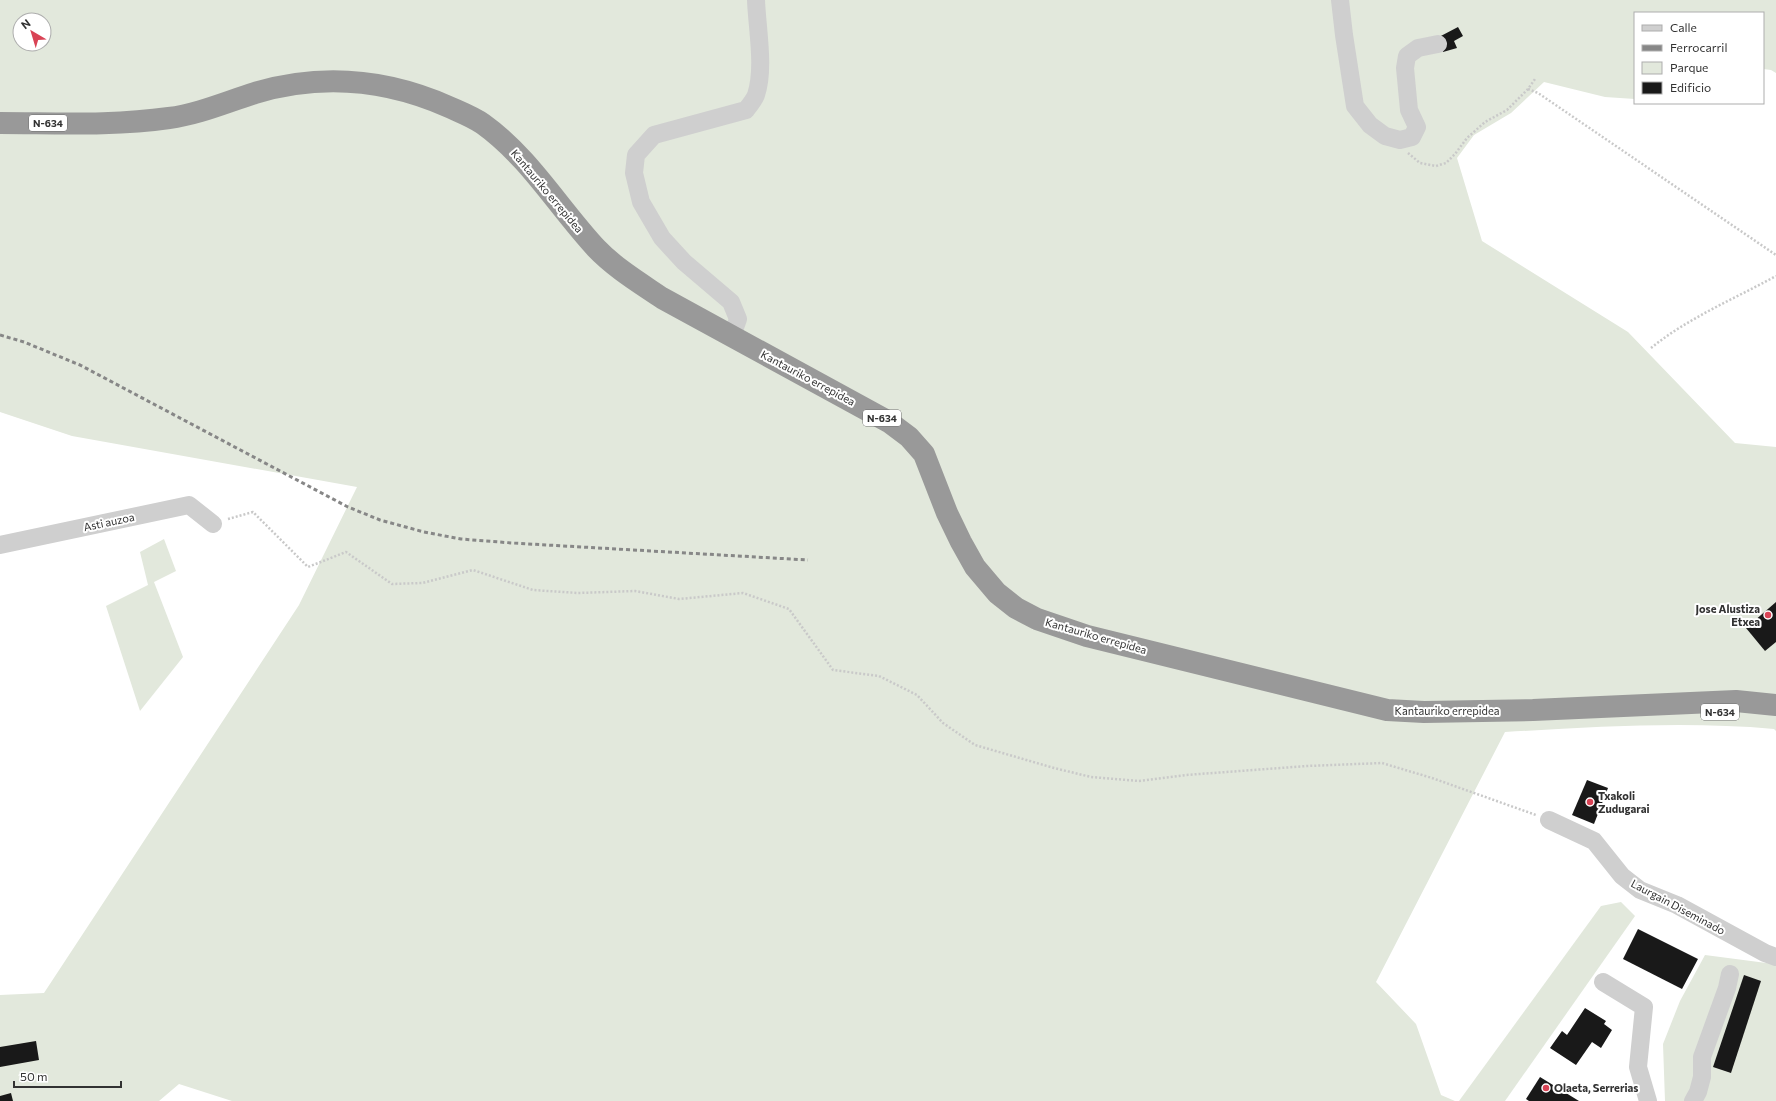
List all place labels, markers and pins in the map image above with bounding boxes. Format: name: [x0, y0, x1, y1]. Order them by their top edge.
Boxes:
place label: Jose Alustiza Etxea: [1696, 602, 1760, 628]
marker: Jose Alustiza Etxea: [1763, 610, 1773, 620]
place label: Txakoli Zudugarai: [1598, 789, 1650, 815]
marker: Txakoli Zudugarai: [1585, 797, 1595, 807]
place label: Olaeta, Serrerias: [1554, 1081, 1638, 1094]
marker: Olaeta, Serrerias: [1541, 1083, 1551, 1093]

